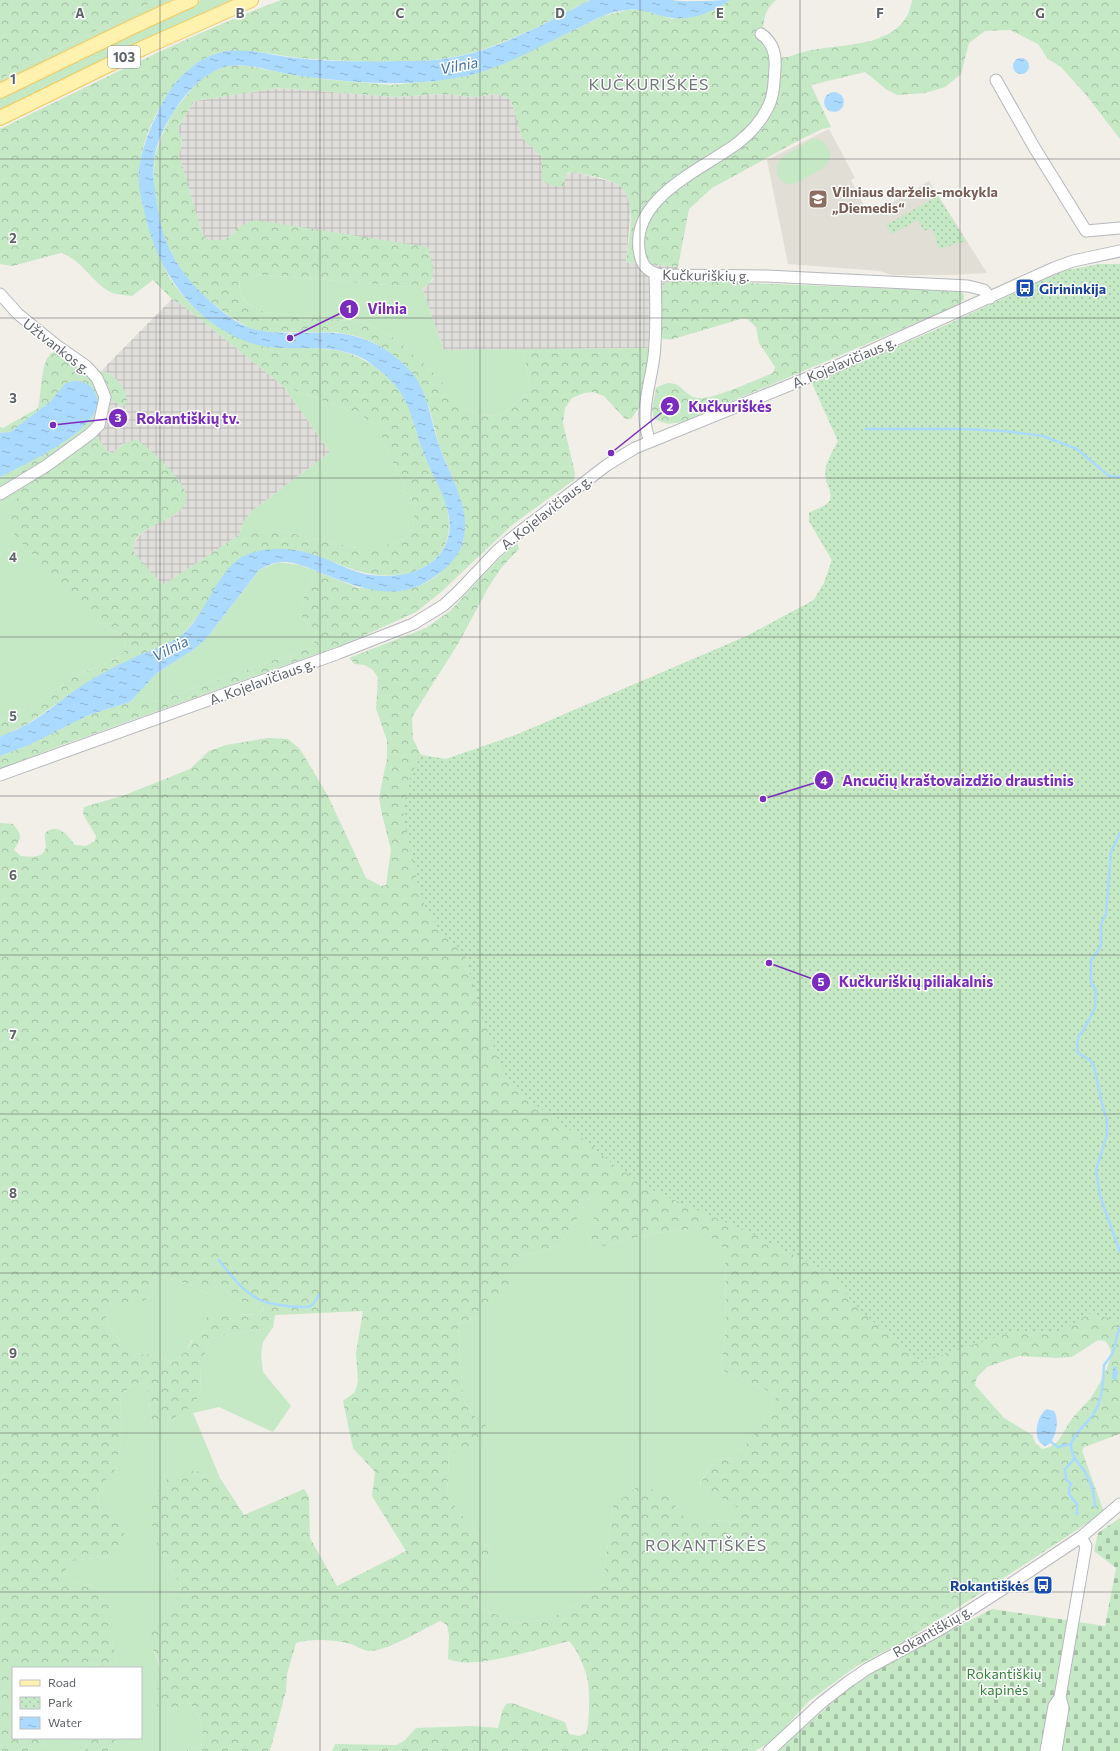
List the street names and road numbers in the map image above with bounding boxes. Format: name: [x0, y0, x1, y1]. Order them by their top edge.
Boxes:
road number: 103: [108, 46, 140, 68]
street label: Kučkuriškių g.: [662, 266, 750, 284]
street label: Užtvankos g.: [20, 314, 94, 378]
street label: A. Kojelavičiaus g.: [790, 332, 898, 392]
street label: A. Kojelavičiaus g.: [497, 471, 595, 553]
street label: A. Kojelavičiaus g.: [207, 654, 317, 708]
street label: Rokantiškių g.: [889, 1602, 975, 1660]

